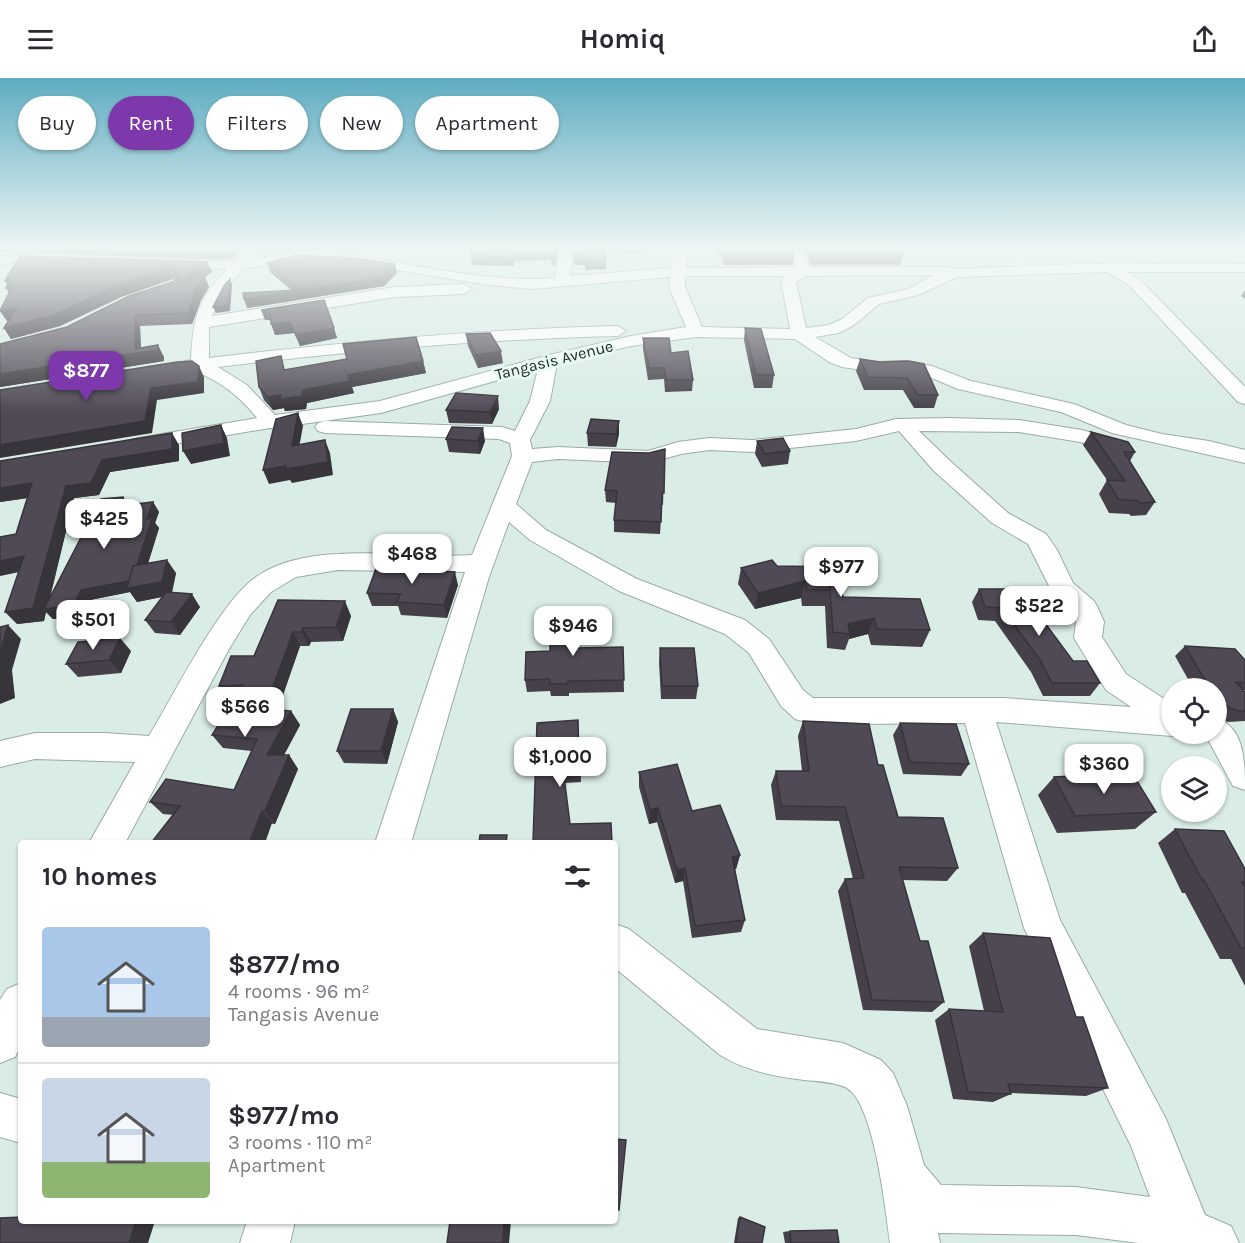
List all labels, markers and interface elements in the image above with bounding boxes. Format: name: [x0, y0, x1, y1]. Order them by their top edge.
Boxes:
icon: menu: [24, 23, 57, 56]
text: Homiq: [580, 23, 665, 55]
icon: share: [1188, 23, 1221, 56]
chip: Buy: [18, 96, 96, 150]
chip: Rent: [108, 96, 194, 150]
chip: Filters: [206, 96, 308, 150]
chip: New: [320, 96, 403, 150]
chip: Apartment: [415, 96, 559, 150]
street label: Tangasis Avenue: [493, 336, 615, 384]
pin: $877: [50, 351, 122, 402]
text: $877: [63, 359, 109, 382]
pin: $425: [68, 499, 140, 550]
text: $425: [79, 507, 129, 530]
pin: $468: [376, 534, 448, 585]
text: $468: [387, 542, 437, 565]
pin: $977: [805, 547, 877, 598]
text: $977: [818, 555, 864, 578]
pin: $522: [1003, 586, 1075, 637]
text: $522: [1014, 594, 1064, 617]
pin: $501: [57, 600, 129, 651]
pin: $946: [537, 606, 609, 657]
text: $501: [70, 608, 116, 631]
text: $946: [548, 614, 598, 637]
map controls: [1161, 678, 1227, 822]
button: locate: [1161, 678, 1227, 744]
pin: $566: [209, 687, 281, 738]
text: $566: [220, 695, 270, 718]
pin: $1,000: [511, 737, 609, 788]
pin: $360: [1068, 744, 1140, 795]
text: $1,000: [528, 745, 592, 768]
text: $360: [1078, 752, 1130, 775]
button: layers: [1161, 756, 1227, 822]
icon: filters: [561, 860, 594, 893]
text: 10 homes: [42, 861, 157, 892]
text: $877/mo: [228, 949, 340, 980]
icon: home: [90, 951, 162, 1023]
text: 4 rooms · 96 m²: [228, 980, 370, 1003]
text: Tangasis Avenue: [228, 1003, 379, 1026]
text: $977/mo: [228, 1100, 339, 1131]
icon: home: [90, 1102, 162, 1174]
text: 3 rooms · 110 m²: [228, 1131, 373, 1154]
text: Apartment: [228, 1154, 326, 1177]

